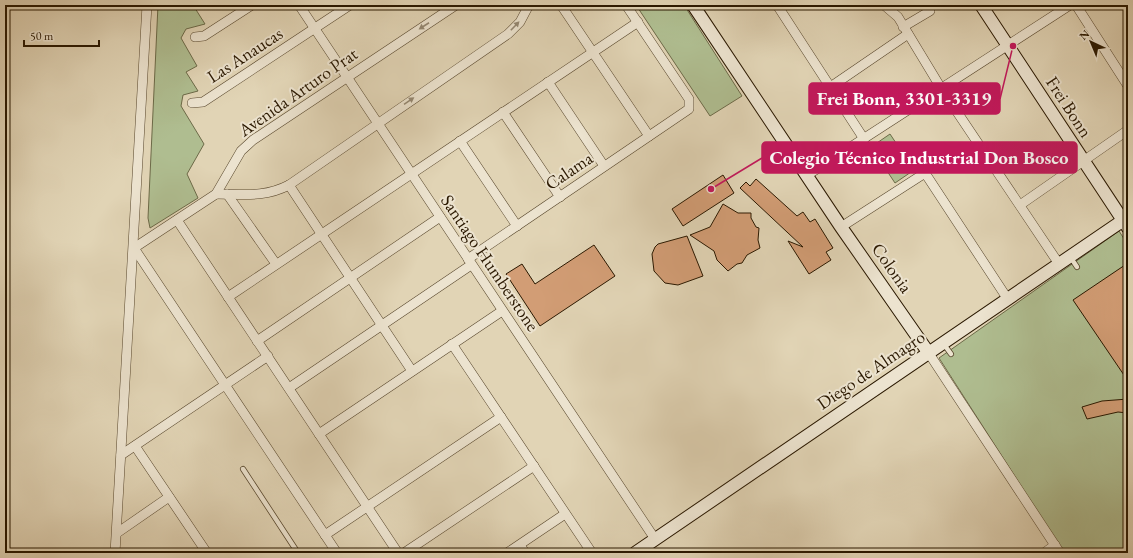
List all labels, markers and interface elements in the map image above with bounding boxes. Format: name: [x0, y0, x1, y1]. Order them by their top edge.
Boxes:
street label: Las Anaucas: [202, 21, 287, 88]
one-way arrow: [511, 21, 520, 31]
scale bar: [24, 22, 99, 48]
one-way arrow: [419, 22, 429, 30]
north arrow: [1071, 22, 1111, 62]
text: N: [1076, 27, 1092, 43]
text: 50 m: [30, 28, 54, 44]
street label: Avenida Arturo Prat: [233, 42, 362, 142]
street label: Frei Bonn: [1041, 72, 1098, 142]
callout: Frei Bonn, 3301-3319: [809, 83, 1000, 114]
text: Frei Bonn, 3301-3319: [817, 86, 991, 111]
one-way arrow: [404, 97, 414, 105]
callout: Colegio Técnico Industrial Don Bosco: [762, 142, 1077, 173]
text: Colegio Técnico Industrial Don Bosco: [769, 145, 1069, 170]
street label: Calama: [540, 146, 598, 195]
street label: Santiago Humberstone: [436, 190, 545, 335]
street label: Colonia: [867, 238, 918, 298]
street label: Diego de Almagro: [812, 325, 929, 414]

